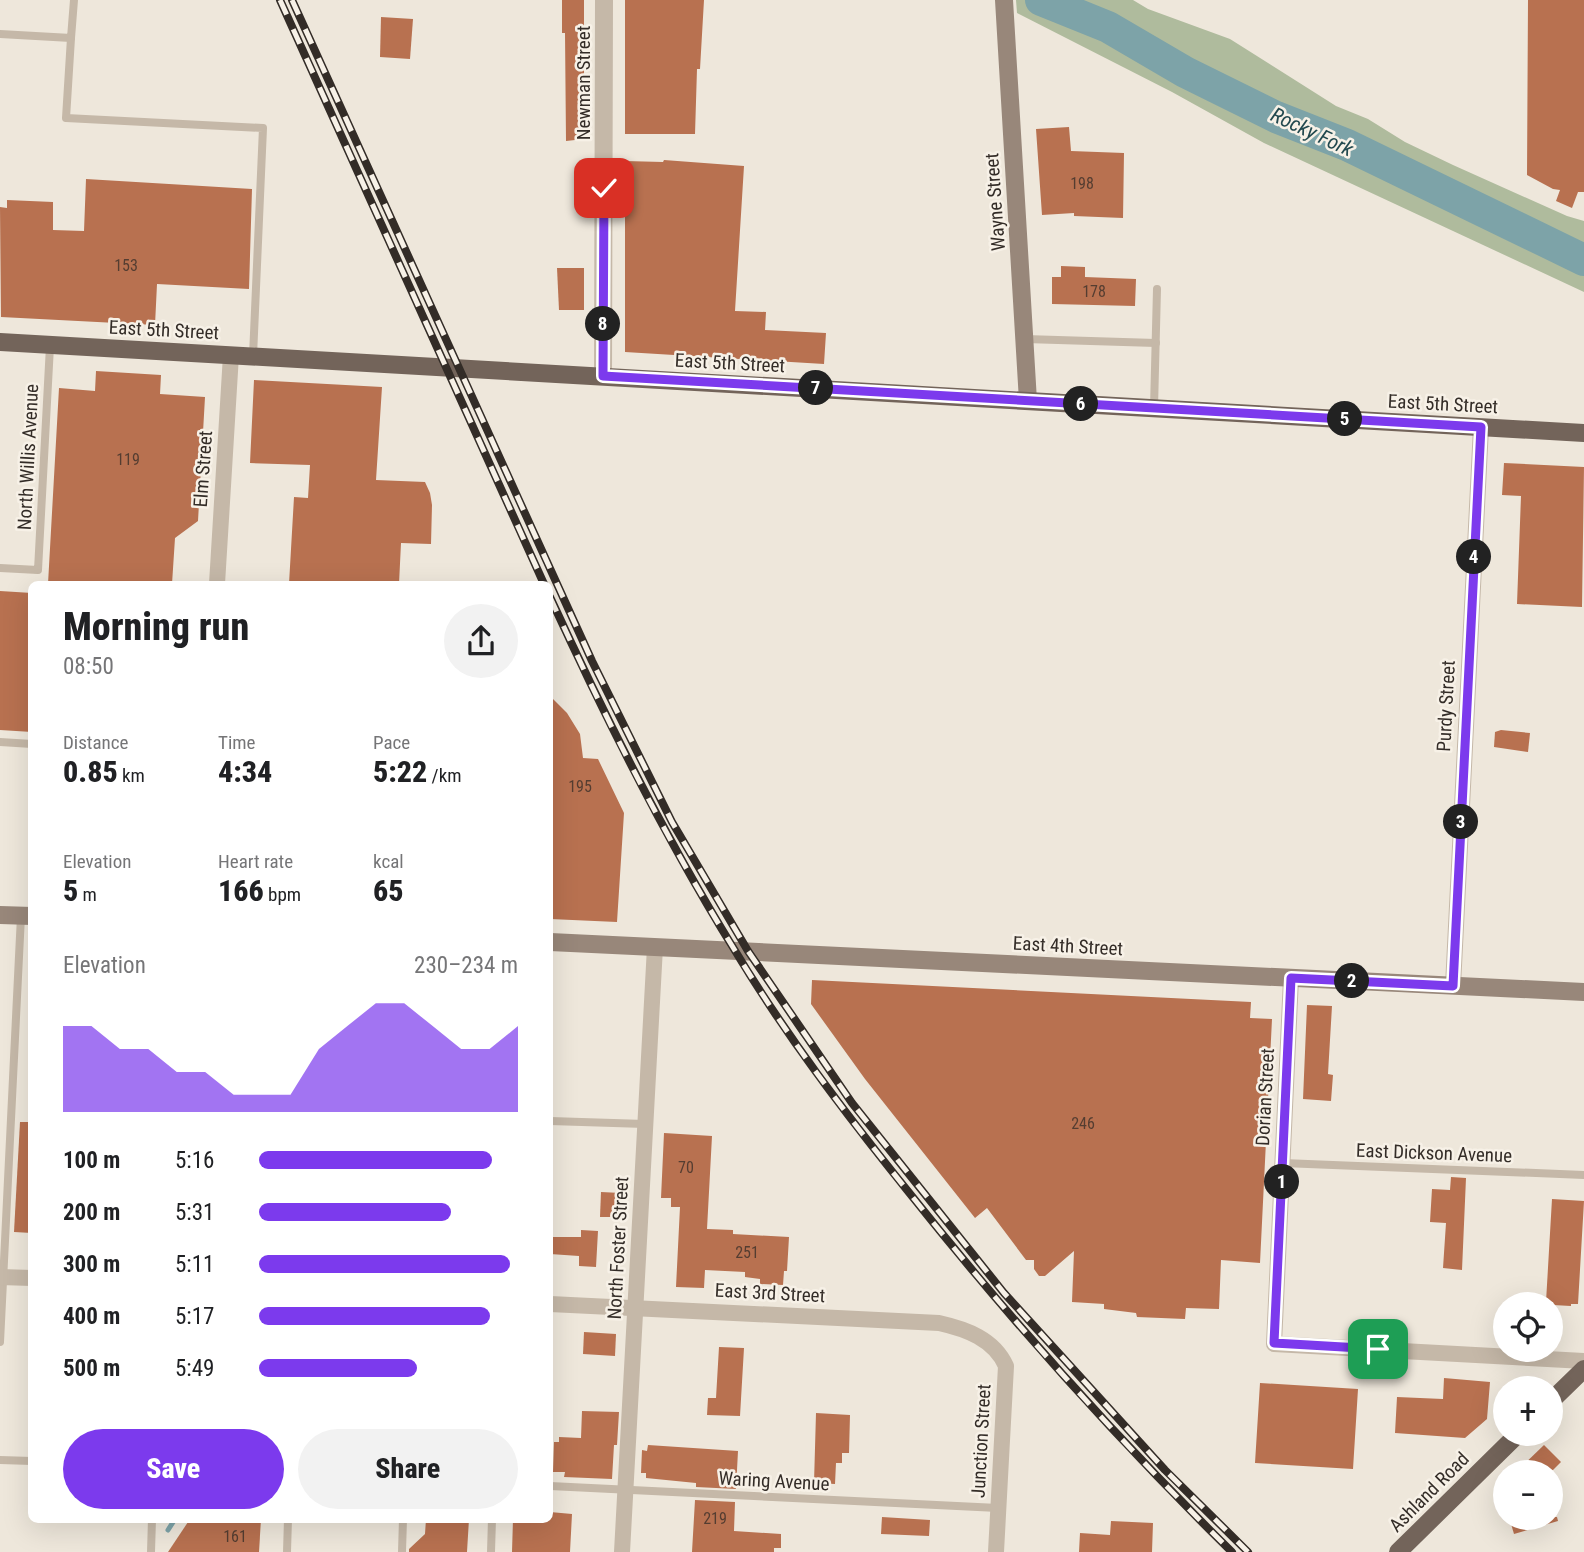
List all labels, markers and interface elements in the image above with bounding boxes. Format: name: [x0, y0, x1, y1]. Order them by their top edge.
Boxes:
street label: Newman Street: [572, 26, 595, 140]
water label: Rocky Fork: [1267, 103, 1358, 162]
street label: Wayne Street: [980, 152, 1010, 252]
pin: [574, 158, 634, 218]
icon: check: [585, 169, 623, 207]
house number: 198: [1070, 174, 1094, 193]
house number: 153: [114, 256, 138, 275]
house number: 178: [1082, 282, 1106, 301]
pin: 8: [586, 306, 620, 342]
text: 8: [598, 312, 607, 335]
street label: East 5th Street: [108, 316, 220, 344]
street label: East 5th Street: [674, 349, 786, 377]
pin: 7: [798, 370, 834, 406]
text: 7: [811, 376, 820, 399]
street label: North Willis Avenue: [13, 383, 43, 531]
pin: 6: [1064, 386, 1098, 422]
street label: East 5th Street: [1387, 390, 1499, 418]
text: 6: [1076, 392, 1085, 415]
pin: 5: [1328, 402, 1362, 436]
text: 5: [1340, 407, 1349, 430]
street label: Elm Street: [189, 430, 217, 508]
house number: 119: [116, 450, 140, 469]
pin: 4: [1456, 540, 1492, 574]
text: 4: [1469, 545, 1478, 568]
button: share: [444, 604, 518, 678]
text: Morning run: [63, 605, 249, 649]
text: 08:50: [63, 653, 114, 680]
street label: Purdy Street: [1432, 660, 1460, 752]
text: Distance: [63, 731, 128, 754]
text: Time: [218, 731, 255, 754]
text: Pace: [373, 731, 410, 754]
text: 0.85: [63, 754, 118, 789]
text: 4:34: [218, 754, 272, 789]
text: 5:22: [373, 754, 427, 789]
text: km: [118, 764, 145, 787]
text: /km: [427, 764, 462, 787]
house number: 195: [568, 777, 592, 796]
pin: 3: [1444, 804, 1478, 840]
text: 3: [1456, 810, 1465, 833]
text: Elevation: [63, 850, 131, 873]
text: Heart rate: [218, 850, 293, 873]
text: kcal: [373, 850, 404, 873]
text: 5: [63, 873, 78, 908]
text: 166: [218, 873, 264, 908]
text: 65: [373, 873, 404, 908]
text: m: [78, 883, 97, 906]
text: bpm: [264, 883, 301, 906]
street label: East 4th Street: [1012, 932, 1124, 960]
text: Elevation: [63, 952, 146, 979]
text: 230–234 m: [414, 952, 518, 979]
pin: 2: [1334, 964, 1370, 998]
text: 2: [1347, 969, 1356, 992]
street label: Dorian Street: [1251, 1048, 1279, 1146]
house number: 246: [1071, 1114, 1095, 1133]
street label: East Dickson Avenue: [1356, 1139, 1513, 1167]
text: 100 m: [63, 1147, 120, 1174]
text: 5:16: [175, 1147, 214, 1174]
house number: 70: [678, 1158, 694, 1177]
pin: 1: [1264, 1164, 1300, 1200]
text: 1: [1277, 1170, 1286, 1193]
street label: North Foster Street: [603, 1176, 633, 1320]
text: 200 m: [63, 1199, 120, 1226]
text: 5:31: [175, 1199, 214, 1226]
house number: 251: [735, 1243, 759, 1262]
text: 300 m: [63, 1251, 120, 1278]
text: 5:11: [175, 1251, 214, 1278]
street label: East 3rd Street: [714, 1279, 826, 1307]
map controls: [1493, 1292, 1563, 1530]
button: locate: [1493, 1292, 1563, 1362]
text: 400 m: [63, 1303, 120, 1330]
text: 5:17: [175, 1303, 214, 1330]
pin: [1348, 1319, 1408, 1379]
icon: arrive: [1359, 1330, 1397, 1368]
text: 500 m: [63, 1355, 120, 1382]
text: 5:49: [175, 1355, 214, 1382]
button: +: [1493, 1376, 1563, 1446]
street label: Junction Street: [967, 1383, 995, 1499]
button: Save: [63, 1429, 284, 1509]
button: Share: [298, 1429, 518, 1509]
street label: Ashland Road: [1384, 1447, 1474, 1537]
button: −: [1493, 1460, 1563, 1530]
street label: Waring Avenue: [718, 1467, 830, 1495]
house number: 219: [703, 1509, 727, 1528]
house number: 161: [223, 1527, 247, 1546]

